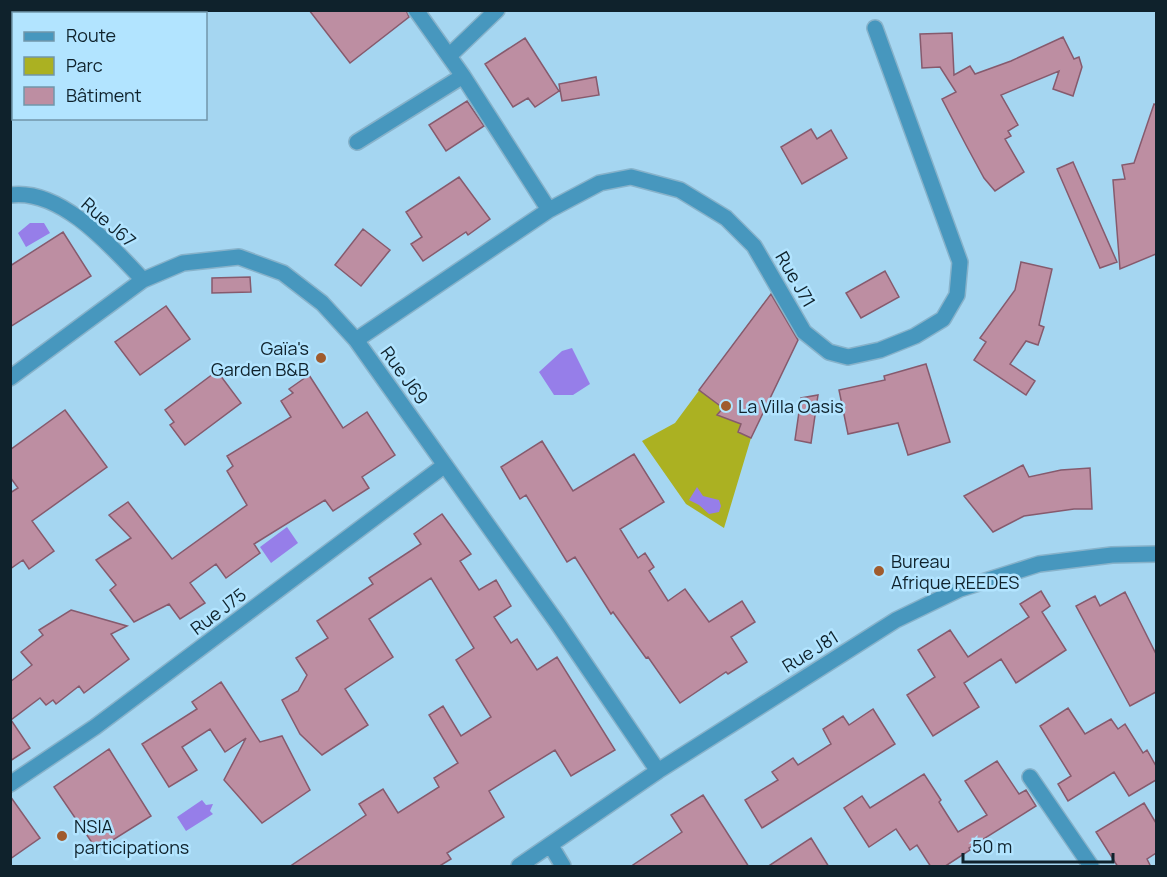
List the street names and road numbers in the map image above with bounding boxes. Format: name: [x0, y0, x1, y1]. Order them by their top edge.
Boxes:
street label: Rue J67: [77, 192, 141, 252]
street label: Rue J71: [770, 247, 822, 311]
street label: Rue J69: [376, 341, 434, 409]
street label: Rue J75: [185, 582, 251, 640]
street label: Rue J81: [777, 624, 843, 678]

